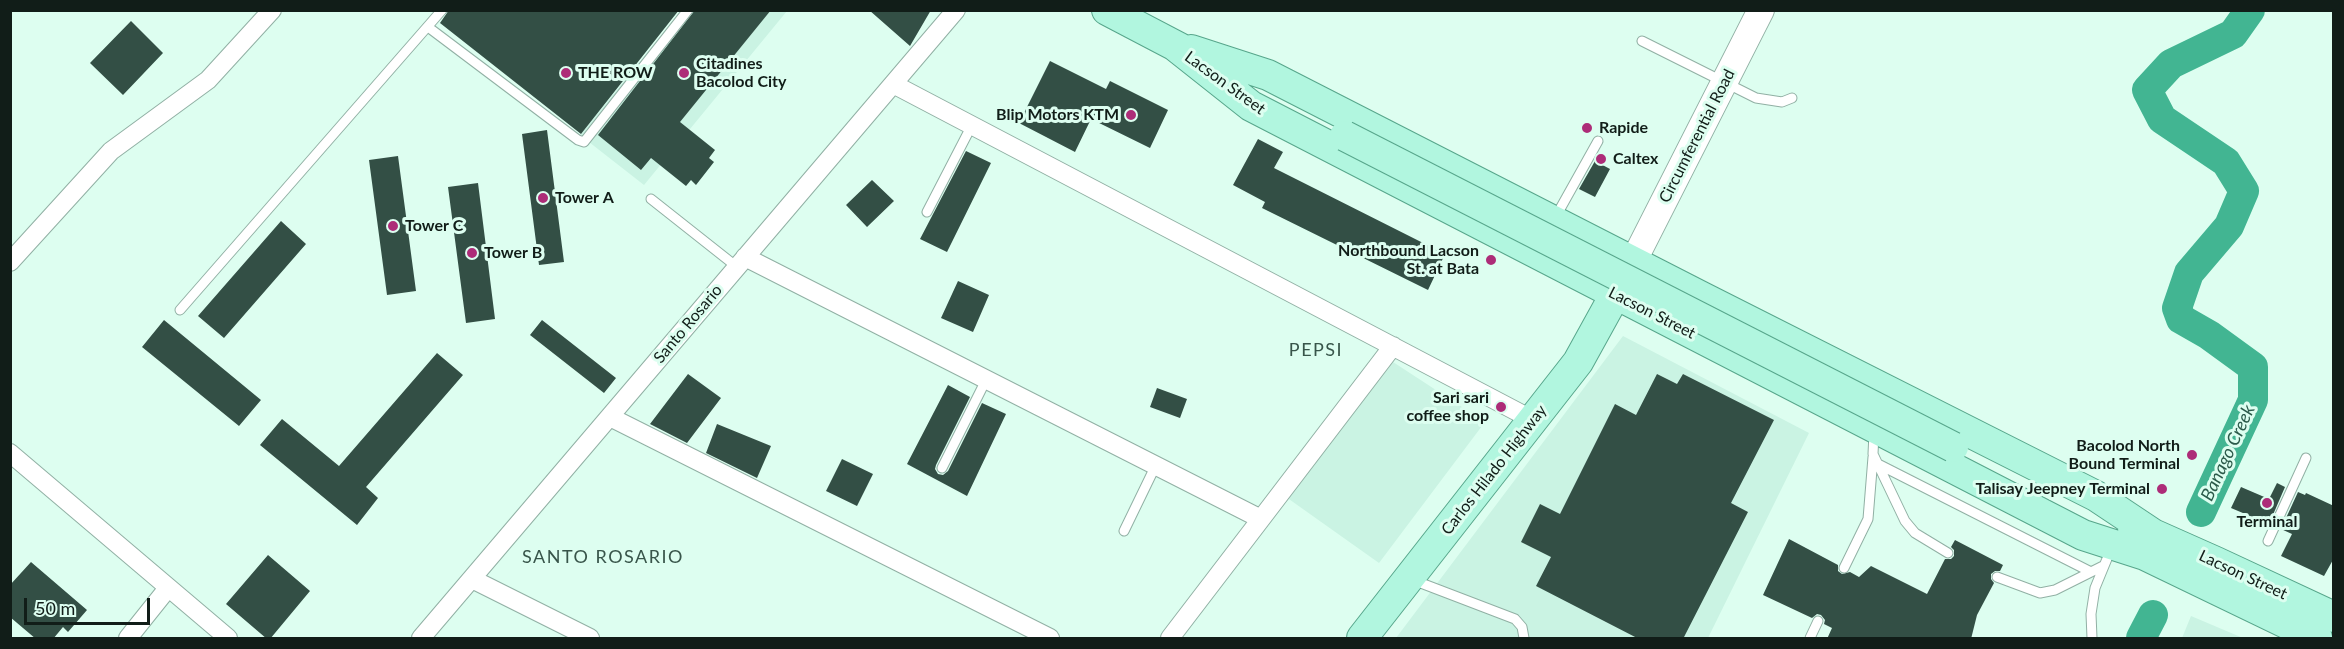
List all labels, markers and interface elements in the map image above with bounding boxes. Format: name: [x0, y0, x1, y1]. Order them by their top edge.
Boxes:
street label: Lacson Street: [1181, 47, 1269, 119]
place label: Citadines Bacolod City: [696, 54, 786, 92]
place label: THE ROW: [578, 63, 653, 83]
marker: THE ROW: [559, 66, 573, 80]
marker: Citadines Bacolod City: [677, 66, 691, 80]
street label: Circumferential Road: [1655, 66, 1739, 206]
place label: Blip Motors KTM: [996, 105, 1119, 125]
marker: Blip Motors KTM: [1124, 108, 1138, 122]
place label: Rapide: [1599, 118, 1648, 138]
marker: Rapide: [1580, 121, 1594, 135]
place label: Caltex: [1613, 149, 1658, 169]
marker: Caltex: [1594, 152, 1608, 166]
place label: Tower A: [555, 188, 614, 208]
marker: Tower A: [536, 191, 550, 205]
place label: Tower C: [405, 216, 463, 236]
marker: Tower C: [386, 219, 400, 233]
place label: Northbound Lacson St. at Bata: [1338, 241, 1479, 279]
place label: Tower B: [484, 243, 542, 263]
marker: Tower B: [465, 246, 479, 260]
marker: Northbound Lacson St. at Bata: [1484, 253, 1498, 267]
street label: Santo Rosario: [650, 281, 726, 367]
street label: Lacson Street: [1605, 283, 1699, 343]
district label: PEPSI: [1289, 339, 1343, 361]
place label: Sari sari coffee shop: [1406, 388, 1489, 426]
marker: Sari sari coffee shop: [1494, 400, 1508, 414]
street label: Carlos Hilado Highway: [1437, 401, 1551, 539]
water label: Banago Creek: [2196, 402, 2260, 504]
place label: Bacolod North Bound Terminal: [2069, 436, 2180, 474]
marker: Bacolod North Bound Terminal: [2185, 448, 2199, 462]
place label: Talisay Jeepney Terminal: [1976, 479, 2150, 499]
marker: Talisay Jeepney Terminal: [2155, 482, 2169, 496]
marker: Terminal: [2260, 496, 2274, 510]
place label: Terminal: [2237, 512, 2297, 532]
district label: SANTO ROSARIO: [522, 546, 684, 568]
street label: Lacson Street: [2196, 546, 2290, 604]
scale bar: [27, 586, 153, 624]
text: 50 m: [35, 597, 75, 619]

